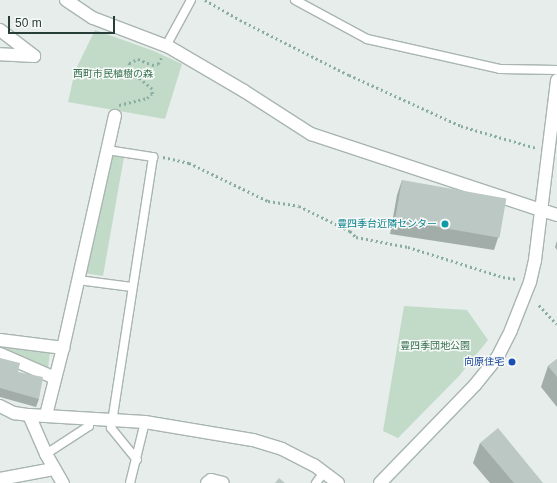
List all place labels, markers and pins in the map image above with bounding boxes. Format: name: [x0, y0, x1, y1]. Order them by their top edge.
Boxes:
place label: 豊四季台近隣センター: [337, 218, 437, 230]
marker: 豊四季台近隣センター: [440, 219, 450, 229]
place label: 向原住宅: [464, 356, 504, 368]
marker: 向原住宅: [507, 357, 517, 367]

